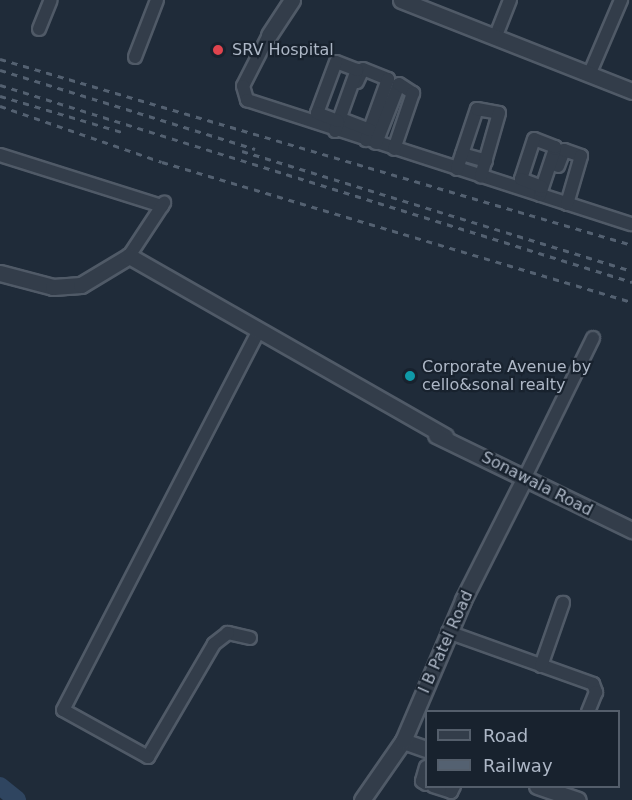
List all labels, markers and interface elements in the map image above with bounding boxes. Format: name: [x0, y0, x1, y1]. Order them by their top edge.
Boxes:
place label: SRV Hospital: [232, 40, 334, 60]
marker: SRV Hospital: [209, 41, 227, 59]
place label: Corporate Avenue by cello&sonal realty: [422, 357, 591, 395]
marker: Corporate Avenue by cello&sonal realty: [403, 369, 417, 383]
street label: Sonawala Road: [478, 448, 596, 520]
street label: I B Patel Road: [415, 588, 477, 696]
legend: [425, 710, 620, 788]
text: Road: [483, 725, 528, 746]
text: Railway: [483, 755, 553, 776]

